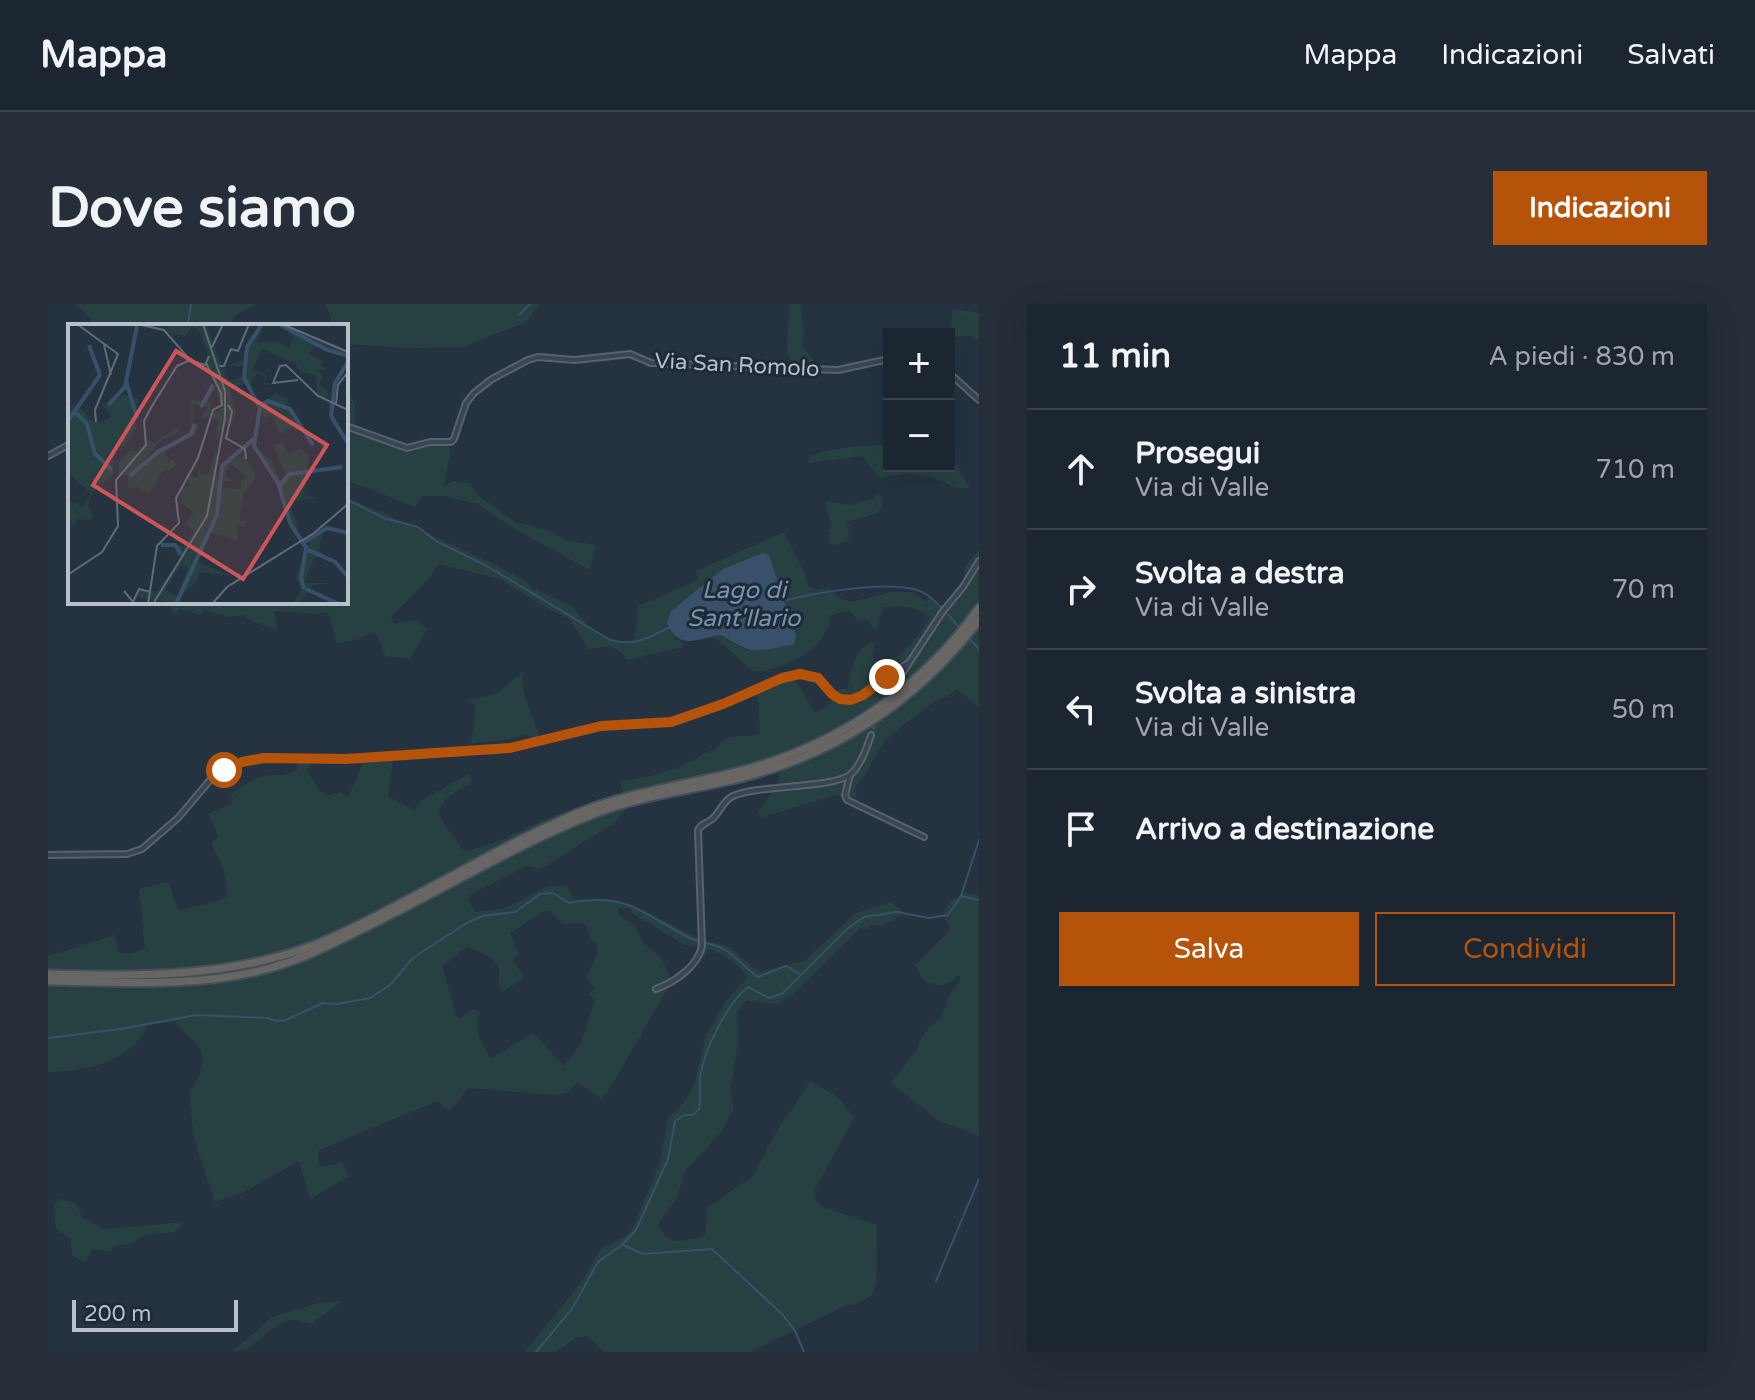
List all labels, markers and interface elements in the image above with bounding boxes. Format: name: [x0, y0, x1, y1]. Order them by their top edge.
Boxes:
text: Mappa: [40, 32, 167, 78]
text: Mappa: [1303, 38, 1397, 72]
text: Indicazioni: [1441, 38, 1583, 72]
text: Salvati: [1627, 38, 1715, 72]
button: Indicazioni: [1493, 171, 1707, 245]
text: Dove siamo: [48, 175, 356, 242]
inset map: [68, 324, 348, 604]
map controls: [883, 328, 955, 472]
button: +: [883, 328, 955, 400]
text: 11 min: [1059, 336, 1171, 377]
text: A piedi · 830 m: [1488, 341, 1675, 372]
street label: Via San Romolo: [654, 348, 820, 382]
button: −: [883, 400, 955, 472]
text: Prosegui: [1135, 435, 1260, 472]
icon: ahead: [1059, 447, 1103, 491]
text: 710 m: [1595, 454, 1675, 485]
text: Via di Valle: [1135, 472, 1269, 503]
text: Svolta a destra: [1135, 555, 1345, 592]
icon: right: [1059, 567, 1103, 611]
text: 70 m: [1612, 574, 1675, 605]
water label: Lago di Sant'Ilario: [688, 576, 802, 633]
text: Via di Valle: [1135, 592, 1269, 623]
route end: [869, 659, 905, 695]
text: Svolta a sinistra: [1135, 675, 1356, 712]
icon: left: [1059, 687, 1103, 731]
text: 50 m: [1612, 694, 1675, 725]
text: Via di Valle: [1135, 712, 1269, 743]
route start: [206, 752, 242, 788]
icon: arrive: [1059, 807, 1103, 851]
text: Arrivo a destinazione: [1135, 811, 1434, 848]
button: Salva: [1059, 912, 1359, 986]
button: Condividi: [1375, 912, 1675, 986]
scale bar: [72, 1296, 238, 1332]
text: 200 m: [84, 1301, 151, 1327]

